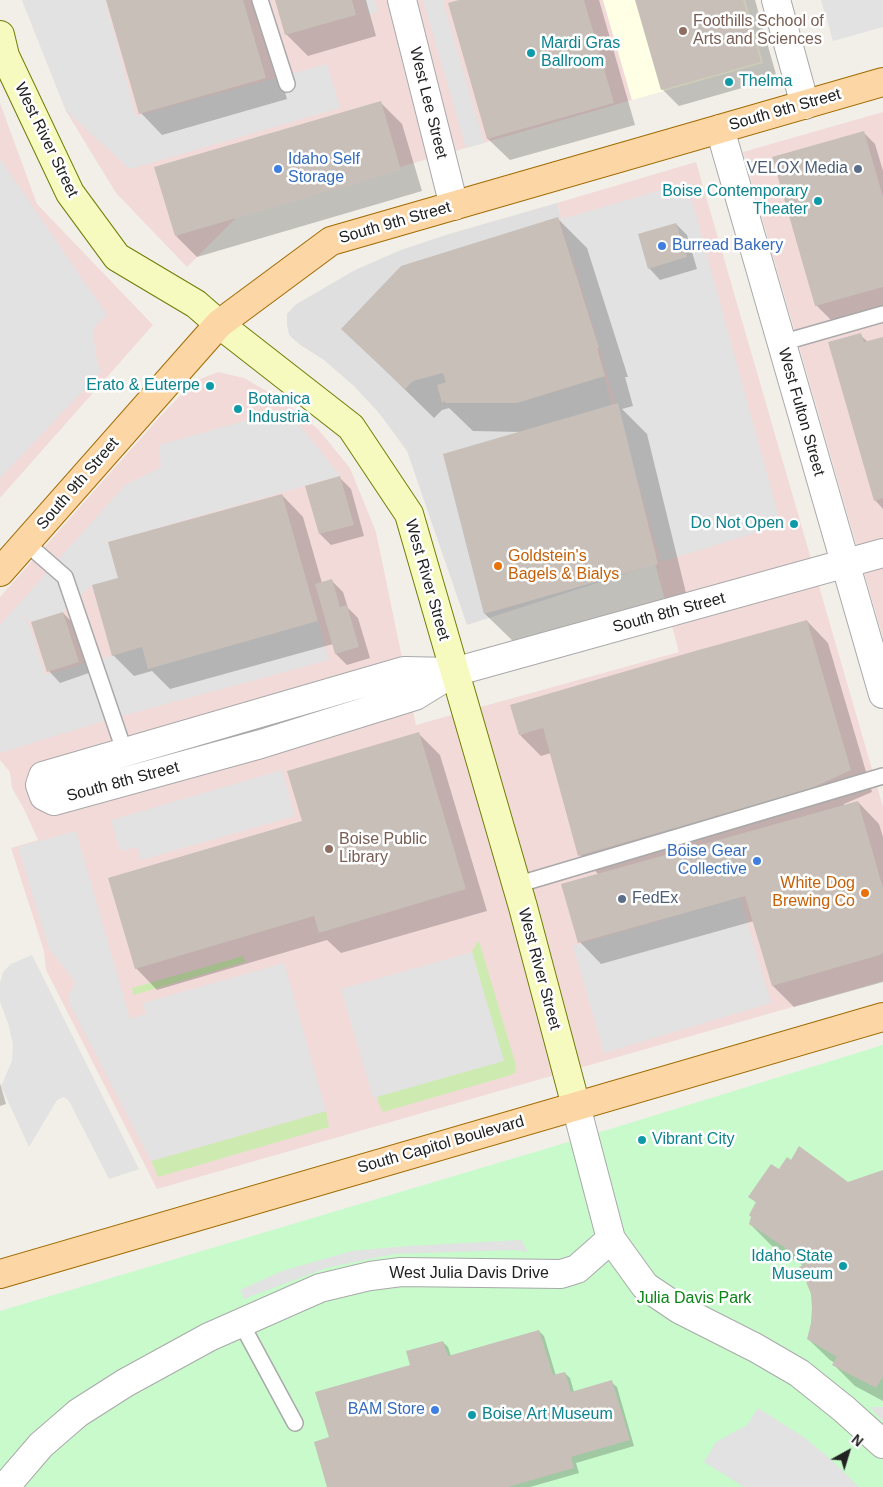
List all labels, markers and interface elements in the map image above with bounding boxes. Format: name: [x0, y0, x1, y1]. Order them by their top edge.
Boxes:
place label: Foothills School of Arts and Sciences: [693, 12, 824, 50]
marker: Foothills School of Arts and Sciences: [677, 25, 689, 37]
place label: Mardi Gras Ballroom: [541, 34, 620, 72]
street label: West Lee Street: [405, 45, 451, 161]
marker: Mardi Gras Ballroom: [525, 47, 537, 59]
place label: Thelma: [739, 72, 792, 92]
marker: Thelma: [723, 76, 735, 88]
street label: West River Street: [10, 80, 82, 200]
street label: South 9th Street: [727, 85, 843, 135]
place label: Idaho Self Storage: [288, 150, 360, 188]
place label: VELOX Media: [747, 159, 848, 179]
marker: Idaho Self Storage: [272, 163, 284, 175]
marker: VELOX Media: [852, 163, 864, 175]
place label: Boise Contemporary Theater: [662, 182, 808, 220]
marker: Boise Contemporary Theater: [812, 195, 824, 207]
street label: South 9th Street: [337, 198, 453, 248]
place label: Burread Bakery: [672, 236, 783, 256]
marker: Burread Bakery: [656, 240, 668, 252]
street label: West Fulton Street: [774, 346, 828, 478]
place label: Erato & Euterpe: [86, 376, 200, 396]
marker: Erato & Euterpe: [204, 380, 216, 392]
place label: Botanica Industria: [248, 390, 310, 428]
marker: Botanica Industria: [232, 403, 244, 415]
street label: South 9th Street: [33, 434, 123, 534]
place label: Do Not Open: [691, 514, 784, 534]
street label: West River Street: [401, 517, 453, 643]
marker: Do Not Open: [788, 518, 800, 530]
place label: Goldstein's Bagels & Bialys: [508, 547, 619, 585]
marker: Goldstein's Bagels & Bialys: [492, 560, 504, 572]
street label: South 8th Street: [611, 589, 727, 637]
street label: South 8th Street: [65, 758, 181, 806]
place label: Boise Public Library: [339, 830, 427, 868]
place label: Boise Gear Collective: [667, 842, 747, 880]
marker: Boise Public Library: [323, 843, 335, 855]
marker: Boise Gear Collective: [751, 855, 763, 867]
place label: White Dog Brewing Co: [772, 874, 855, 912]
marker: White Dog Brewing Co: [859, 887, 871, 899]
place label: FedEx: [632, 889, 678, 909]
marker: FedEx: [616, 893, 628, 905]
street label: West River Street: [514, 906, 564, 1032]
street label: South Capitol Boulevard: [355, 1112, 527, 1178]
place label: Vibrant City: [652, 1130, 734, 1150]
marker: Vibrant City: [636, 1134, 648, 1146]
place label: Idaho State Museum: [751, 1247, 833, 1285]
marker: Idaho State Museum: [837, 1260, 849, 1272]
street label: West Julia Davis Drive: [389, 1264, 549, 1284]
park label: Julia Davis Park: [637, 1289, 751, 1309]
place label: BAM Store: [348, 1400, 425, 1420]
marker: BAM Store: [429, 1404, 441, 1416]
place label: Boise Art Museum: [482, 1405, 613, 1425]
marker: Boise Art Museum: [466, 1409, 478, 1421]
north arrow: [823, 1427, 873, 1477]
text: N: [848, 1431, 866, 1450]

